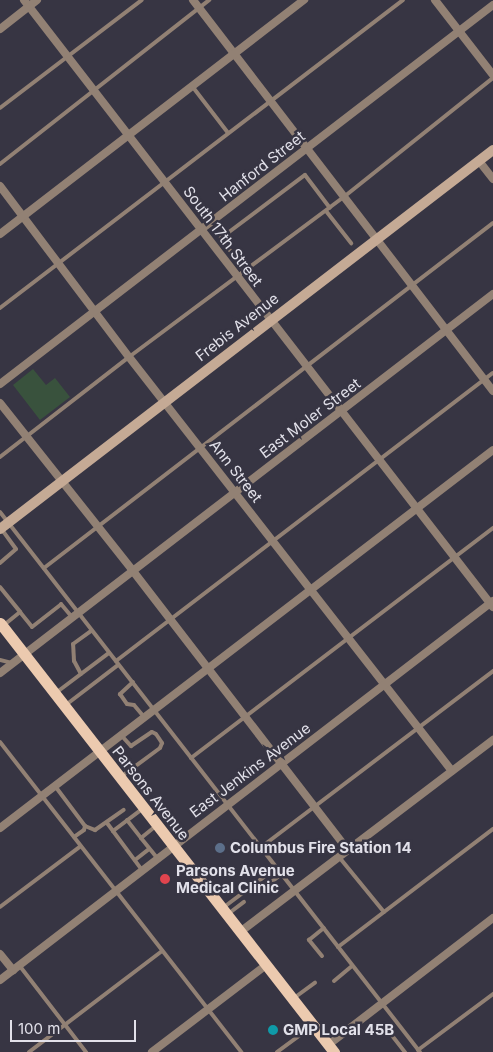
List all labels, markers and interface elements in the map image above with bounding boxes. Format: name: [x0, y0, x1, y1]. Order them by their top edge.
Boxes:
street label: Hanford Street: [216, 127, 308, 205]
street label: South 17th Street: [180, 183, 266, 289]
street label: Frebis Avenue: [192, 289, 282, 365]
street label: East Moler Street: [256, 374, 364, 462]
street label: Ann Street: [206, 436, 266, 506]
street label: East Jenkins Avenue: [186, 719, 314, 821]
street label: Parsons Avenue: [109, 742, 193, 844]
place label: Columbus Fire Station 14: [230, 839, 412, 857]
marker: Columbus Fire Station 14: [214, 842, 226, 854]
place label: Parsons Avenue Medical Clinic: [176, 861, 295, 896]
marker: Parsons Avenue Medical Clinic: [158, 872, 172, 886]
scale bar: [12, 1010, 139, 1042]
text: 100 m: [18, 1019, 60, 1038]
place label: GMP Local 45B: [283, 1021, 394, 1039]
marker: GMP Local 45B: [267, 1024, 279, 1036]

